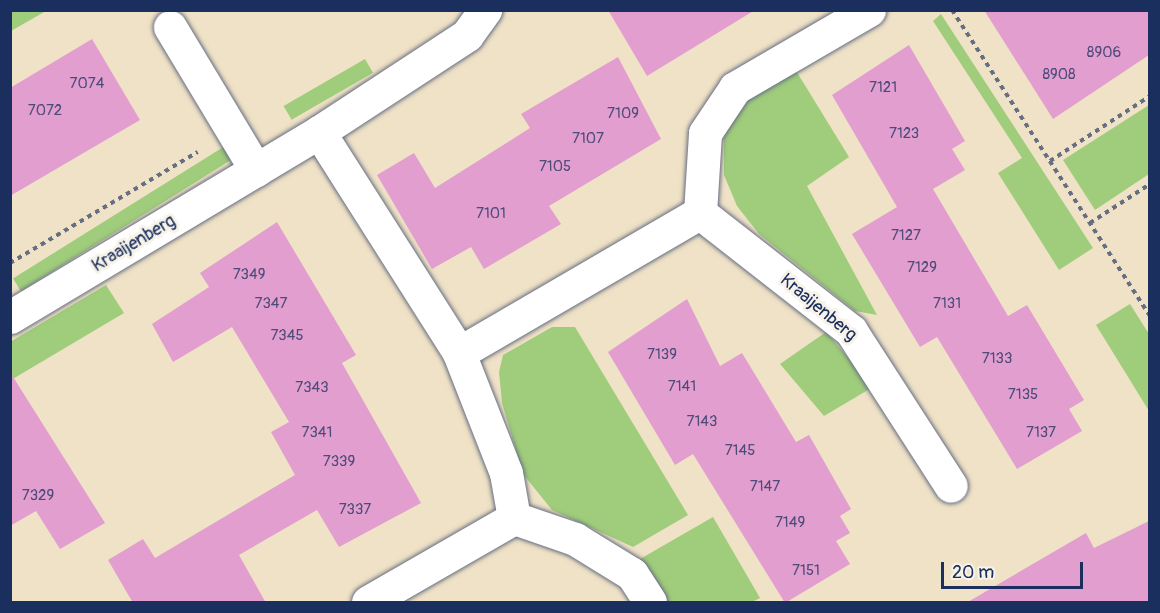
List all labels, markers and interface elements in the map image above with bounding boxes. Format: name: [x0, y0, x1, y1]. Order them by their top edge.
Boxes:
house number: 8906: [1087, 44, 1121, 62]
house number: 8908: [1042, 66, 1076, 84]
house number: 7074: [70, 75, 104, 93]
house number: 7121: [869, 79, 897, 97]
house number: 7072: [28, 102, 62, 120]
house number: 7109: [607, 105, 639, 123]
house number: 7123: [889, 125, 919, 143]
house number: 7107: [572, 130, 604, 148]
house number: 7105: [539, 158, 571, 176]
house number: 7101: [476, 205, 506, 223]
street label: Kraaijenberg: [88, 211, 180, 277]
house number: 7127: [891, 227, 921, 245]
house number: 7129: [907, 259, 937, 277]
house number: 7349: [233, 266, 265, 284]
street label: Kraaijenberg: [775, 270, 861, 346]
house number: 7347: [255, 295, 287, 313]
house number: 7131: [933, 295, 961, 313]
house number: 7345: [270, 327, 304, 345]
house number: 7139: [647, 346, 677, 364]
house number: 7133: [982, 350, 1012, 368]
house number: 7141: [668, 378, 696, 396]
house number: 7343: [295, 379, 329, 397]
house number: 7135: [1008, 386, 1038, 404]
house number: 7143: [687, 413, 717, 431]
house number: 7341: [302, 424, 332, 442]
house number: 7137: [1026, 424, 1056, 442]
house number: 7145: [725, 442, 755, 460]
house number: 7339: [323, 453, 355, 471]
house number: 7147: [750, 478, 780, 496]
house number: 7329: [22, 487, 54, 505]
house number: 7337: [339, 501, 371, 519]
house number: 7149: [775, 514, 805, 532]
scale bar: [944, 550, 1086, 588]
text: 20 m: [952, 561, 994, 584]
house number: 7151: [792, 562, 820, 580]

